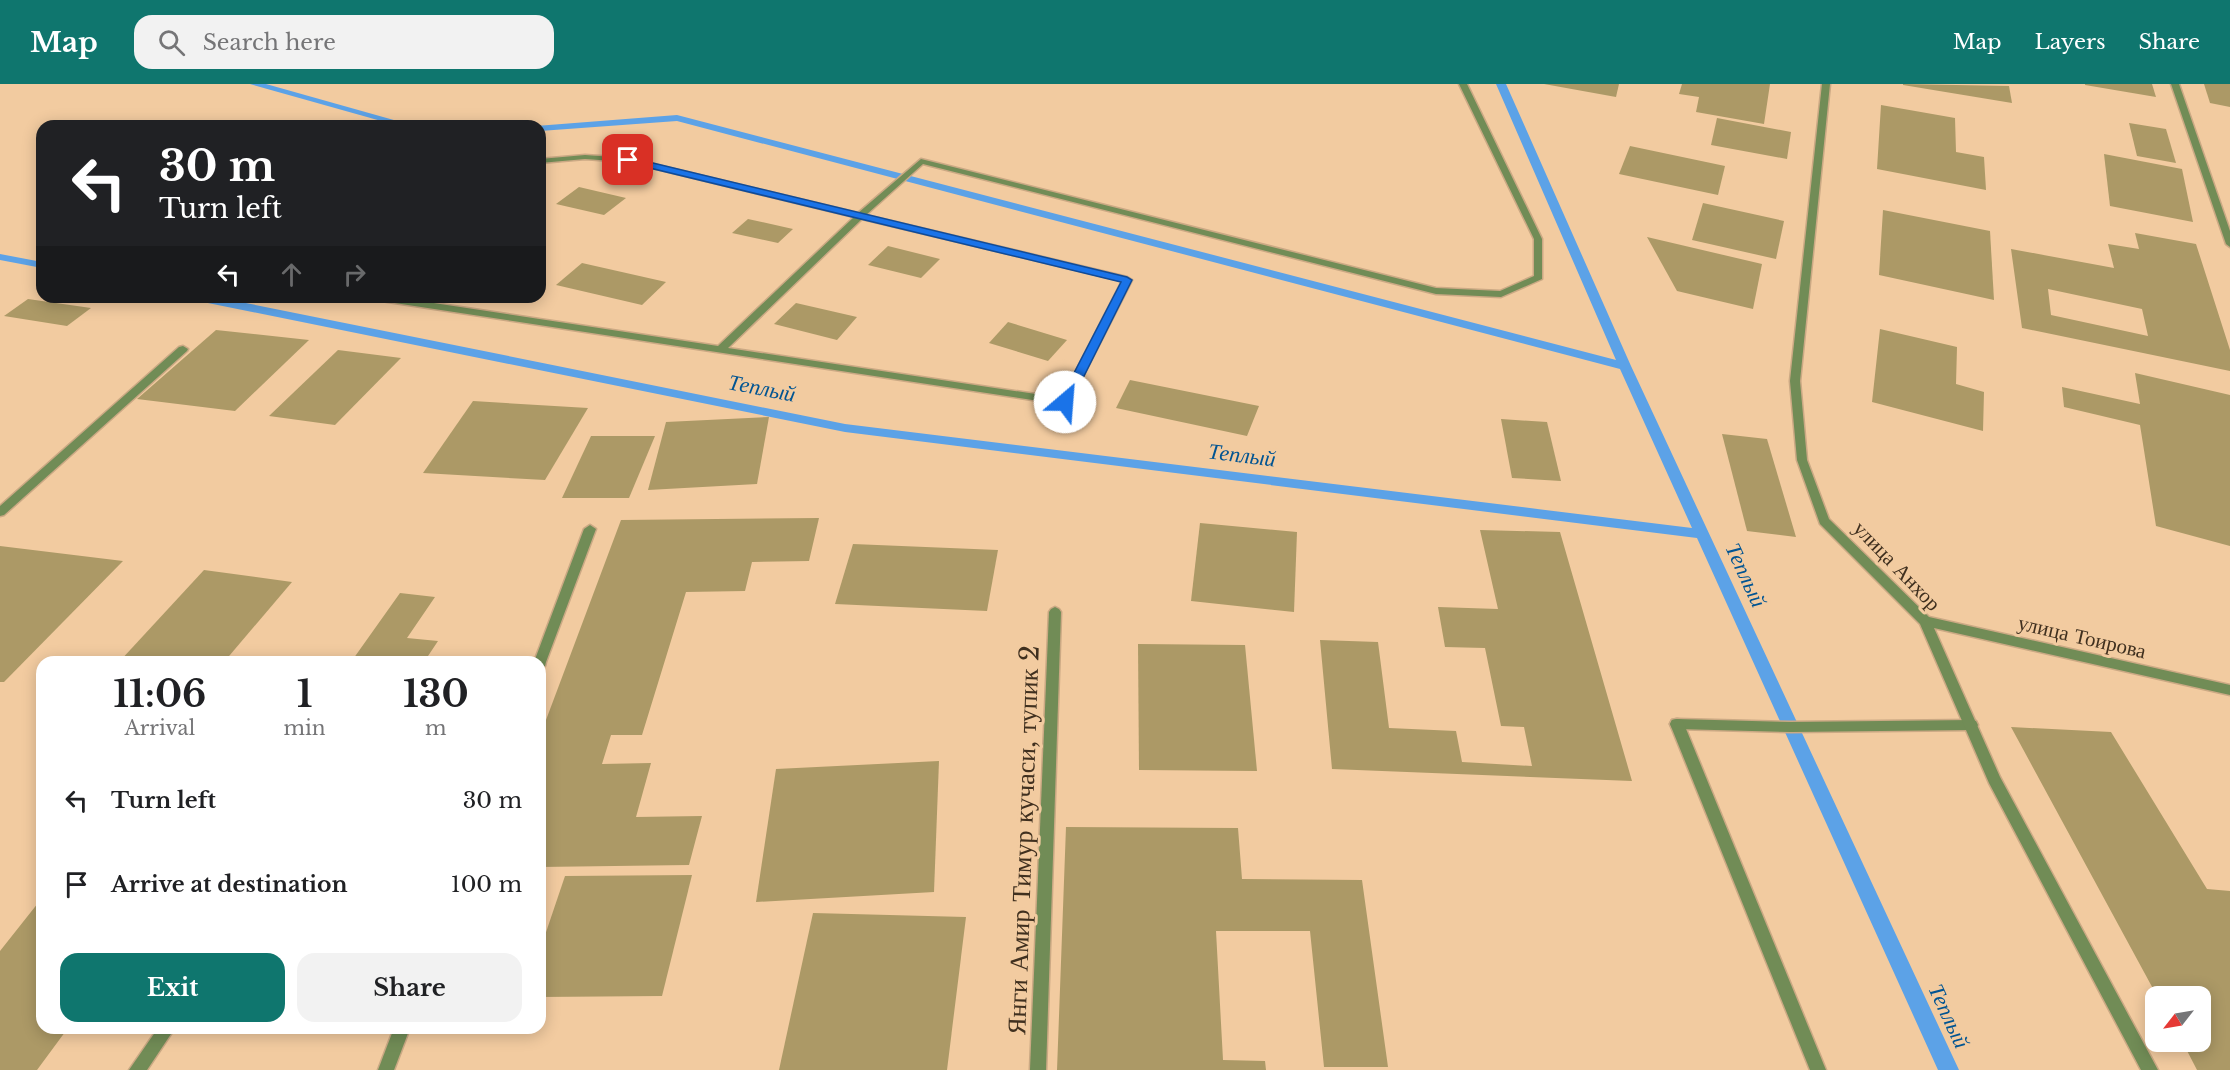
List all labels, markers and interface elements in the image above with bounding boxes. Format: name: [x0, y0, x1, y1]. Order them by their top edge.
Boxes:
search box: [134, 15, 554, 69]
text: Map: [30, 25, 98, 60]
icon: search: [155, 26, 188, 59]
text: Search here: [203, 29, 336, 56]
text: Map: [1953, 29, 2002, 55]
text: Layers: [2035, 29, 2106, 55]
text: Share: [2139, 29, 2200, 55]
pin: [602, 134, 653, 185]
text: 30 m: [159, 140, 275, 192]
icon: arrive: [611, 143, 644, 176]
icon: left: [60, 144, 138, 222]
text: Turn left: [159, 192, 282, 225]
icon: left: [212, 258, 245, 291]
icon: ahead: [275, 258, 308, 291]
icon: right: [338, 258, 371, 291]
water label: Теплый: [726, 368, 798, 408]
position arrow: [1033, 370, 1097, 434]
water label: Теплый: [1207, 437, 1277, 473]
street label: улица Анхор: [1848, 516, 1946, 616]
water label: Теплый: [1719, 539, 1773, 611]
street label: улица Тоирова: [2015, 610, 2149, 665]
street label: Янги Амир Тимур кучаси, тупик 2: [1000, 645, 1046, 1035]
text: 11:06: [113, 672, 206, 717]
text: 1: [297, 672, 312, 717]
text: 130: [403, 672, 469, 717]
text: Arrival: [124, 716, 195, 740]
text: min: [284, 716, 326, 740]
text: m: [425, 716, 447, 740]
icon: left: [60, 784, 93, 817]
text: Turn left: [111, 787, 216, 814]
text: 30 m: [463, 787, 522, 814]
icon: arrive: [60, 868, 93, 901]
text: Arrive at destination: [111, 871, 348, 898]
text: 100 m: [451, 871, 522, 898]
button: Exit: [60, 953, 285, 1022]
button: Share: [297, 953, 522, 1022]
water label: Теплый: [1922, 980, 1976, 1052]
north arrow: [2145, 986, 2211, 1052]
map controls: [2145, 986, 2211, 1052]

